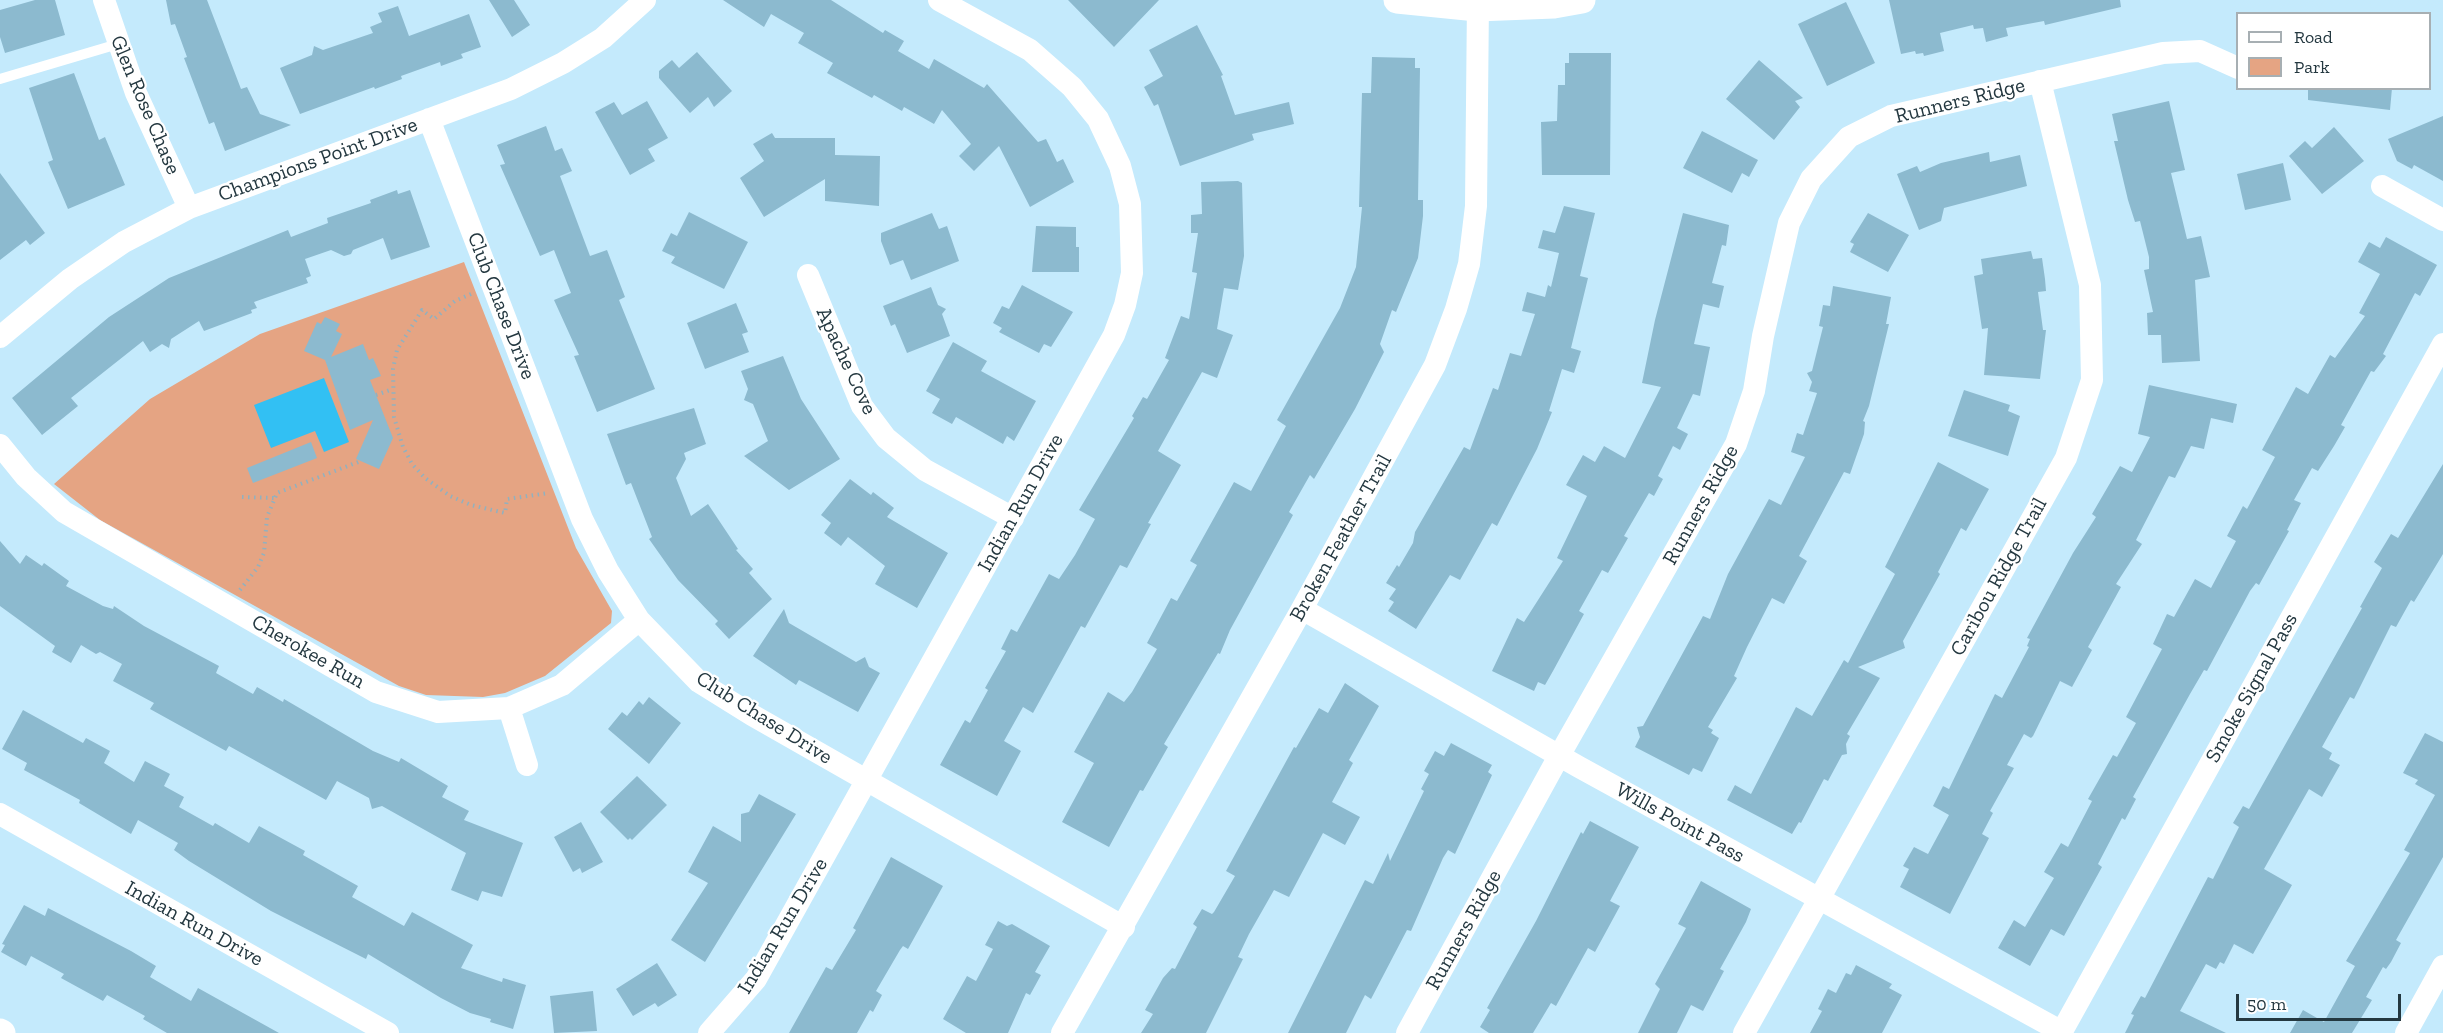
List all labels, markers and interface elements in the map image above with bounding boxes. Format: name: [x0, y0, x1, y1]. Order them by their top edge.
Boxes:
legend: [2236, 12, 2431, 90]
text: Road: [2294, 26, 2333, 48]
street label: Glen Rose Chase: [104, 32, 186, 178]
text: Park: [2294, 56, 2330, 78]
street label: Runners Ridge: [1892, 73, 2028, 129]
street label: Champions Point Drive: [215, 112, 421, 208]
street label: Club Chase Drive: [461, 229, 541, 383]
street label: Apache Cove: [810, 303, 882, 419]
street label: Indian Run Drive: [973, 429, 1069, 577]
street label: Runners Ridge: [1658, 441, 1744, 569]
street label: Broken Feather Trail: [1285, 450, 1397, 626]
street label: Caribou Ridge Trail: [1945, 494, 2053, 660]
street label: Cherokee Run: [247, 609, 369, 695]
street label: Smoke Signal Pass: [2201, 609, 2303, 767]
street label: Club Chase Drive: [691, 666, 837, 770]
street label: Wills Point Pass: [1611, 777, 1749, 869]
street label: Indian Run Drive: [733, 853, 833, 999]
street label: Runners Ridge: [1421, 866, 1507, 994]
street label: Indian Run Drive: [120, 876, 268, 972]
scale bar: [2239, 982, 2404, 1020]
text: 50 m: [2247, 993, 2286, 1015]

